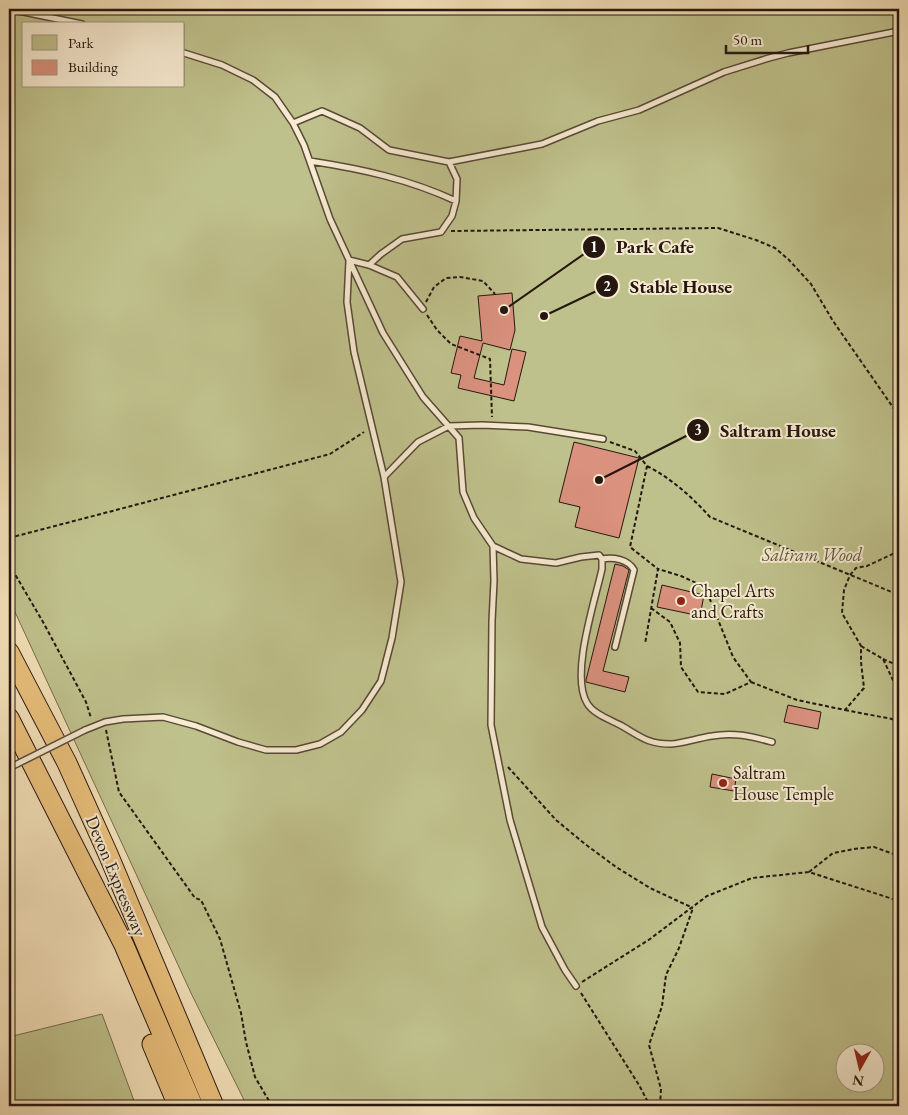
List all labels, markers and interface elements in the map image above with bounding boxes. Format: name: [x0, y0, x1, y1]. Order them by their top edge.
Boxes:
legend: [22, 22, 185, 88]
scale bar: [726, 22, 808, 54]
text: 50 m: [733, 30, 762, 49]
text: Park: [68, 33, 95, 52]
text: Building: [68, 57, 118, 76]
callout: Park Cafe: [581, 230, 704, 264]
text: Park Cafe: [616, 234, 694, 259]
text: 1: [590, 237, 598, 256]
callout: Stable House: [595, 269, 742, 303]
text: Stable House: [630, 274, 732, 299]
text: 2: [603, 276, 611, 295]
callout: Saltram House: [685, 413, 846, 447]
text: Saltram House: [720, 418, 836, 443]
text: 3: [694, 420, 702, 439]
park label: Saltram Wood: [761, 543, 863, 566]
place label: Chapel Arts and Crafts: [691, 579, 775, 623]
marker: Chapel Arts and Crafts: [675, 595, 687, 607]
place label: Saltram House Temple: [733, 761, 834, 805]
marker: Saltram House Temple: [717, 777, 729, 789]
street label: Devon Expressway: [81, 812, 152, 940]
north arrow: [836, 1042, 886, 1092]
text: N: [851, 1071, 865, 1091]

